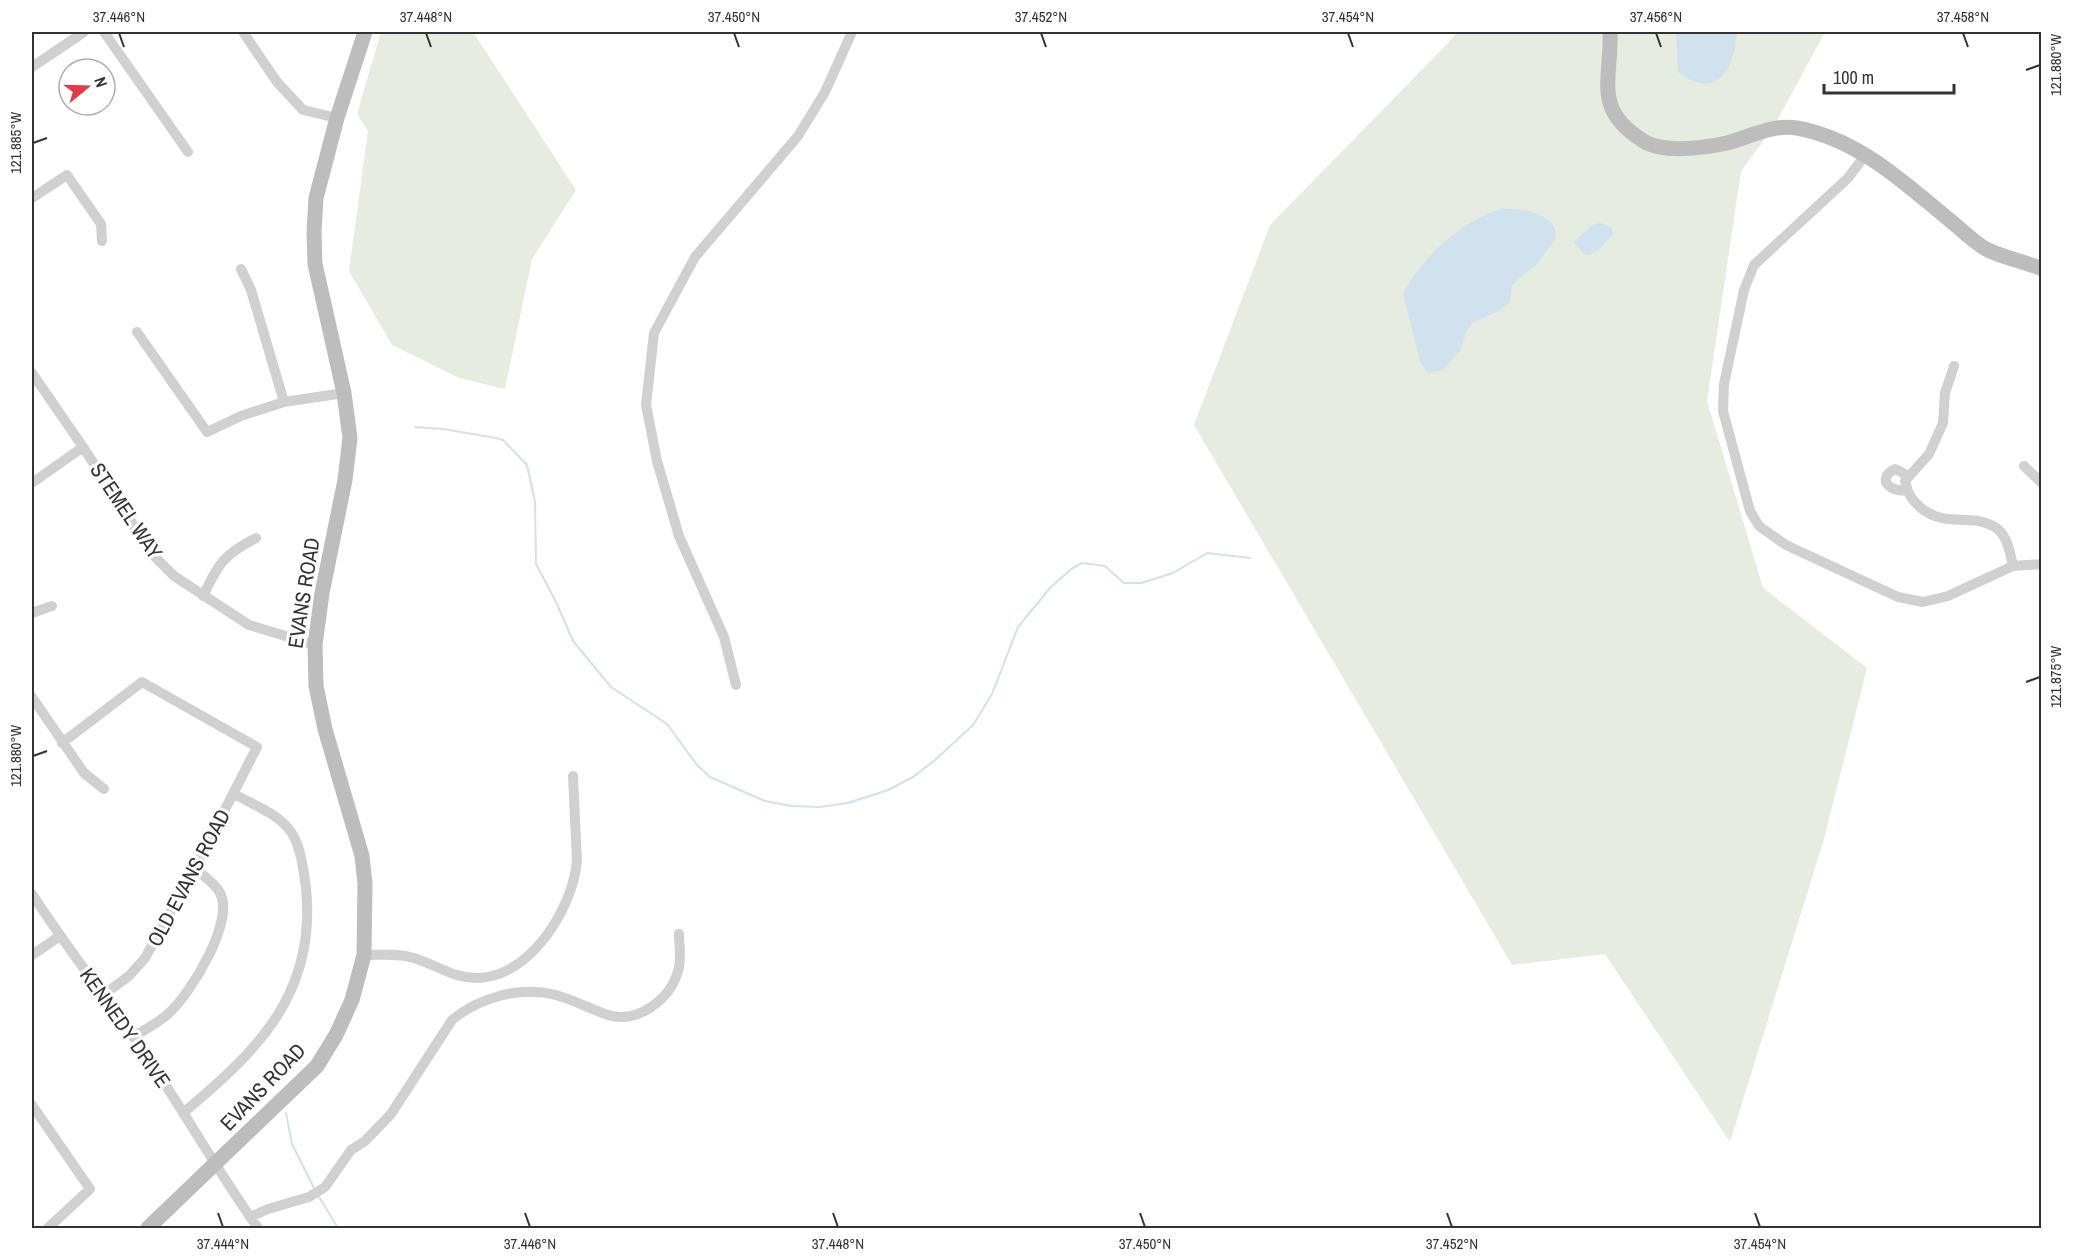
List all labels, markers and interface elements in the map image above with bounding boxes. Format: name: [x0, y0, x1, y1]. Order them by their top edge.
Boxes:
text: 37.446°N: [93, 6, 145, 27]
text: 37.448°N: [400, 6, 452, 27]
text: 37.450°N: [708, 6, 760, 27]
text: 37.452°N: [1015, 6, 1067, 27]
text: 37.454°N: [1322, 6, 1374, 27]
text: 37.456°N: [1630, 6, 1682, 27]
text: 37.458°N: [1937, 6, 1989, 27]
text: 121.880°W: [2045, 34, 2066, 96]
north arrow: [57, 57, 117, 117]
scale bar: [1824, 57, 1954, 95]
text: 100 m: [1833, 65, 1874, 90]
text: N: [89, 74, 113, 90]
text: 121.885°W: [5, 112, 26, 174]
street label: STEMEL WAY: [84, 457, 170, 565]
street label: EVANS ROAD: [280, 536, 327, 650]
text: 121.875°W: [2045, 646, 2066, 708]
text: 121.880°W: [5, 725, 26, 787]
street label: OLD EVANS ROAD: [140, 804, 237, 952]
street label: KENNEDY DRIVE: [73, 962, 178, 1094]
street label: EVANS ROAD: [213, 1036, 312, 1137]
text: 37.444°N: [197, 1233, 249, 1254]
text: 37.446°N: [504, 1233, 556, 1254]
text: 37.448°N: [812, 1233, 864, 1254]
text: 37.450°N: [1119, 1233, 1171, 1254]
text: 37.452°N: [1426, 1233, 1478, 1254]
text: 37.454°N: [1734, 1233, 1786, 1254]

